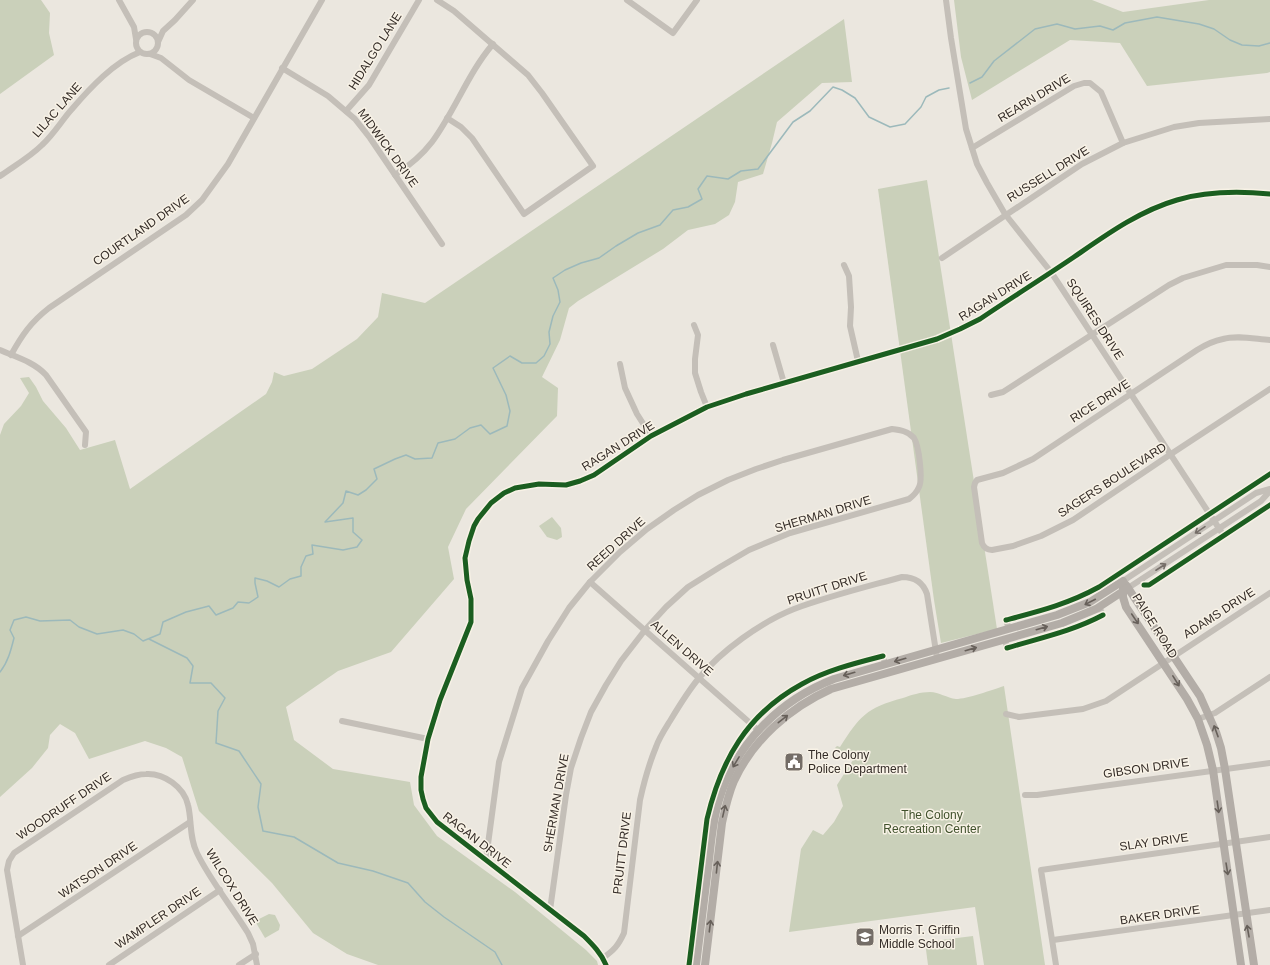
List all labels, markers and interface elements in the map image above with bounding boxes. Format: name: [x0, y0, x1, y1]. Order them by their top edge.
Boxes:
street label: HIDALGO LANE: [346, 10, 404, 92]
street label: REARN DRIVE: [995, 71, 1073, 125]
street label: LILAC LANE: [29, 80, 85, 140]
street label: MIDWICK DRIVE: [355, 106, 421, 190]
street label: RUSSELL DRIVE: [1004, 143, 1092, 205]
street label: COURTLAND DRIVE: [90, 191, 192, 269]
street label: RAGAN DRIVE: [956, 268, 1034, 324]
street label: SQUIRES DRIVE: [1064, 276, 1126, 362]
street label: RICE DRIVE: [1067, 376, 1133, 426]
street label: RAGAN DRIVE: [579, 418, 657, 474]
street label: SAGERS BOULEVARD: [1055, 440, 1169, 520]
street label: SHERMAN DRIVE: [773, 493, 873, 535]
street label: REED DRIVE: [584, 514, 648, 574]
one-way arrow: [1194, 526, 1205, 534]
one-way arrow: [1155, 563, 1166, 571]
street label: PRUITT DRIVE: [785, 568, 869, 608]
street label: ADAMS DRIVE: [1181, 585, 1257, 641]
street label: PAIGE ROAD: [1130, 591, 1181, 661]
one-way arrow: [1084, 599, 1096, 606]
one-way arrow: [1131, 614, 1139, 625]
street label: ALLEN DRIVE: [648, 617, 716, 679]
one-way arrow: [1036, 624, 1049, 631]
one-way arrow: [964, 645, 977, 652]
one-way arrow: [894, 657, 907, 664]
one-way arrow: [843, 671, 856, 678]
one-way arrow: [1172, 675, 1180, 686]
one-way arrow: [777, 715, 788, 723]
one-way arrow: [1211, 726, 1219, 738]
place label: The Colony Police Department: [808, 748, 907, 776]
public building icon: The Colony Police Department: [783, 751, 805, 773]
street label: SHERMAN DRIVE: [540, 753, 572, 853]
street label: GIBSON DRIVE: [1102, 755, 1190, 781]
one-way arrow: [731, 756, 739, 768]
street label: WOODRUFF DRIVE: [14, 769, 114, 843]
one-way arrow: [1214, 800, 1222, 813]
one-way arrow: [721, 804, 729, 817]
park label: The Colony Recreation Center: [883, 808, 981, 836]
street label: RAGAN DRIVE: [440, 809, 514, 871]
street label: PRUITT DRIVE: [610, 811, 634, 895]
street label: SLAY DRIVE: [1119, 830, 1189, 854]
street label: WATSON DRIVE: [56, 839, 140, 901]
street label: WILCOX DRIVE: [203, 846, 261, 928]
one-way arrow: [713, 861, 721, 874]
one-way arrow: [1223, 862, 1231, 875]
street label: WAMPLER DRIVE: [113, 884, 203, 952]
street label: BAKER DRIVE: [1119, 902, 1201, 928]
one-way arrow: [706, 920, 714, 933]
place label: Morris T. Griffin Middle School: [879, 923, 960, 951]
one-way arrow: [1244, 925, 1252, 938]
school or university icon: Morris T. Griffin Middle School: [854, 926, 876, 948]

